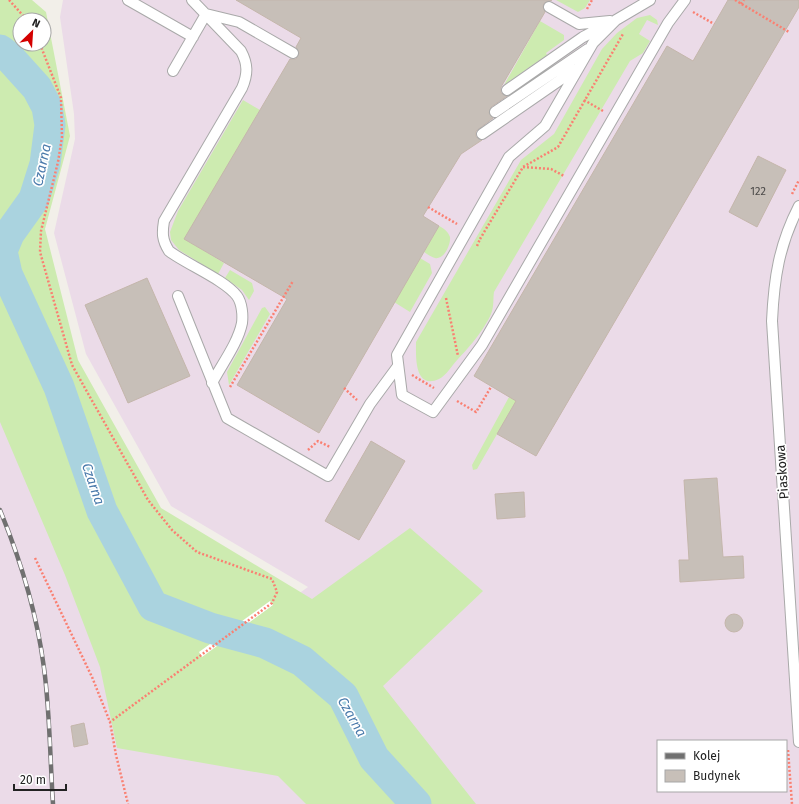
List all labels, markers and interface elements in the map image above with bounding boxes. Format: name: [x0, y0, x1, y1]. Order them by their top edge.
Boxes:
north arrow: [12, 12, 52, 52]
text: N: [30, 16, 42, 31]
water label: Czarna: [29, 142, 55, 188]
house number: 122: [750, 185, 766, 198]
street label: Piaskowa: [773, 444, 791, 500]
water label: Czarna: [78, 461, 108, 507]
water label: Czarna: [334, 694, 370, 740]
legend: [657, 740, 787, 792]
text: Kolej: [693, 749, 720, 763]
scale bar: [14, 766, 66, 792]
text: Budynek: [693, 769, 741, 783]
text: 20 m: [20, 773, 46, 787]

